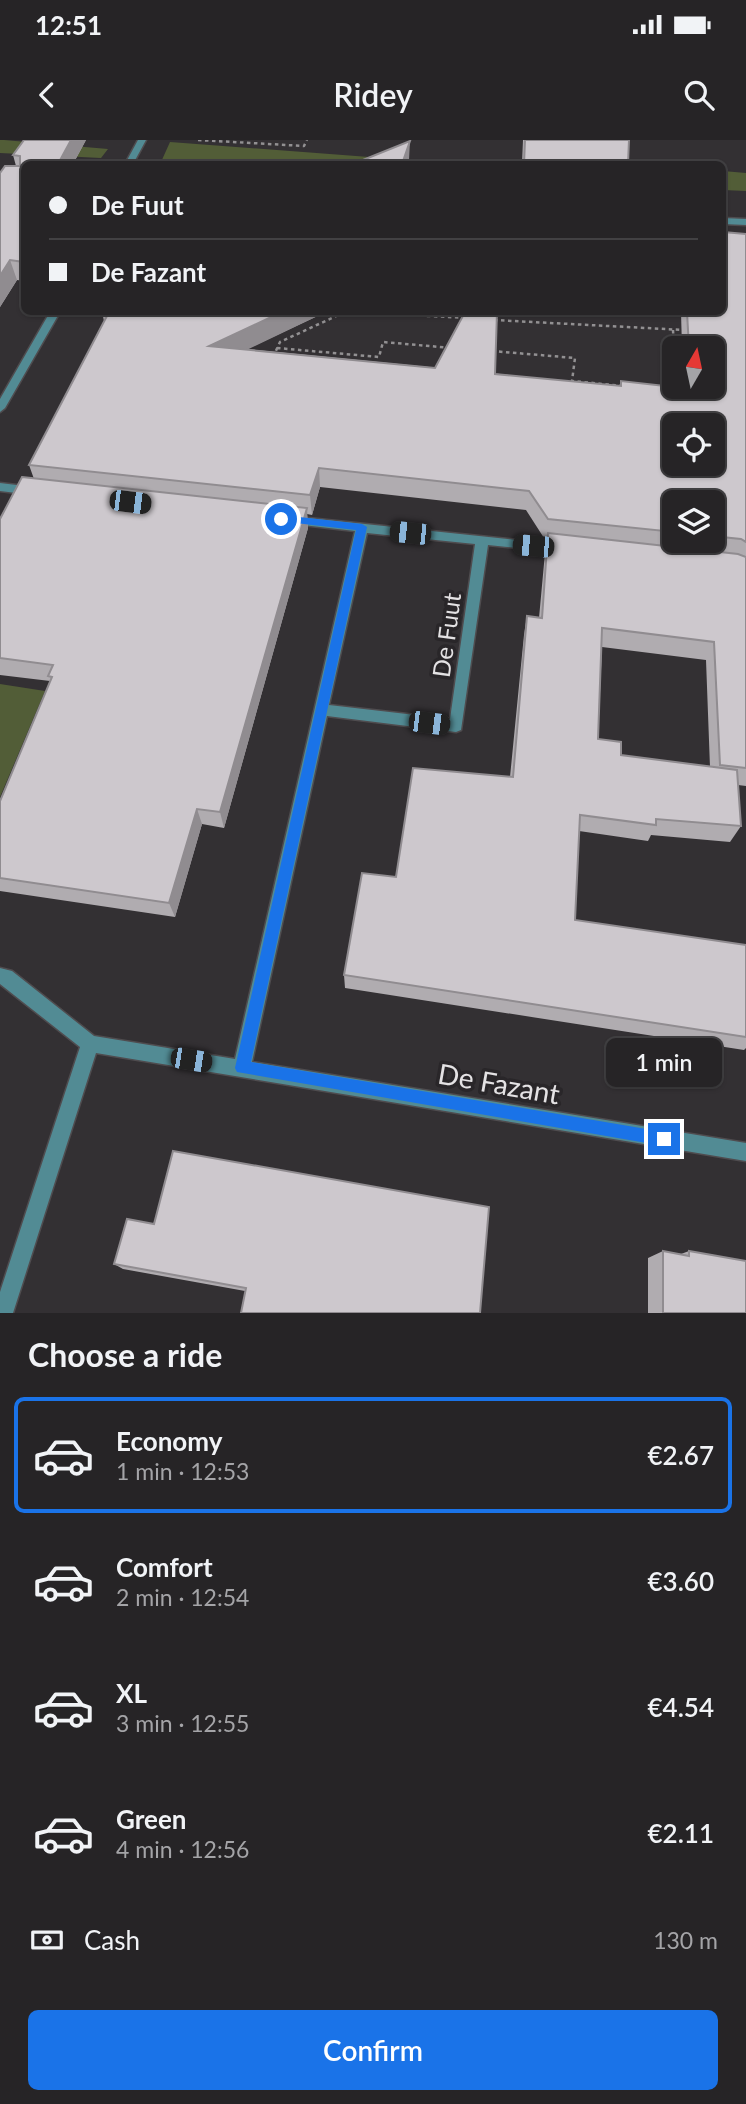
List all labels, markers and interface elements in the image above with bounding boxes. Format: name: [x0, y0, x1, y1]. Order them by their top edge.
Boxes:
text: 12:51: [35, 9, 102, 41]
text: Ridey: [333, 75, 413, 114]
icon: back: [28, 76, 66, 114]
icon: search: [680, 76, 718, 114]
text: De Fuut: [91, 189, 184, 221]
text: De Fazant: [91, 256, 206, 288]
north arrow: [662, 336, 724, 399]
map controls: [662, 336, 725, 553]
button: locate: [662, 413, 725, 476]
car: [108, 489, 153, 515]
button: layers: [662, 490, 725, 553]
route start: [265, 503, 297, 535]
car: [389, 520, 432, 546]
car: [512, 534, 555, 558]
street label: De Fuut: [426, 591, 466, 679]
car: [407, 710, 452, 736]
callout: 1 min: [606, 1038, 722, 1086]
car: [169, 1046, 214, 1074]
text: 1 min: [636, 1048, 692, 1076]
street label: De Fazant: [436, 1056, 562, 1110]
route end: [648, 1123, 680, 1155]
text: Choose a ride: [28, 1335, 222, 1374]
icon: car: [32, 1424, 95, 1487]
text: Economy: [116, 1425, 222, 1457]
text: €2.67: [648, 1439, 714, 1471]
text: 1 min · 12:53: [116, 1457, 249, 1485]
icon: car: [32, 1550, 95, 1613]
text: Comfort: [116, 1551, 213, 1583]
text: €3.60: [648, 1565, 714, 1597]
text: 2 min · 12:54: [116, 1583, 249, 1611]
icon: car: [32, 1676, 95, 1739]
text: XL: [116, 1677, 147, 1709]
text: €4.54: [648, 1691, 714, 1723]
text: 3 min · 12:55: [116, 1709, 249, 1737]
icon: car: [32, 1802, 95, 1865]
text: Green: [116, 1803, 186, 1835]
text: €2.11: [648, 1817, 714, 1849]
text: 4 min · 12:56: [116, 1835, 249, 1863]
icon: cash: [28, 1921, 66, 1959]
text: Cash: [84, 1924, 140, 1956]
text: 130 m: [653, 1926, 718, 1954]
button: Confirm: [28, 2010, 718, 2090]

